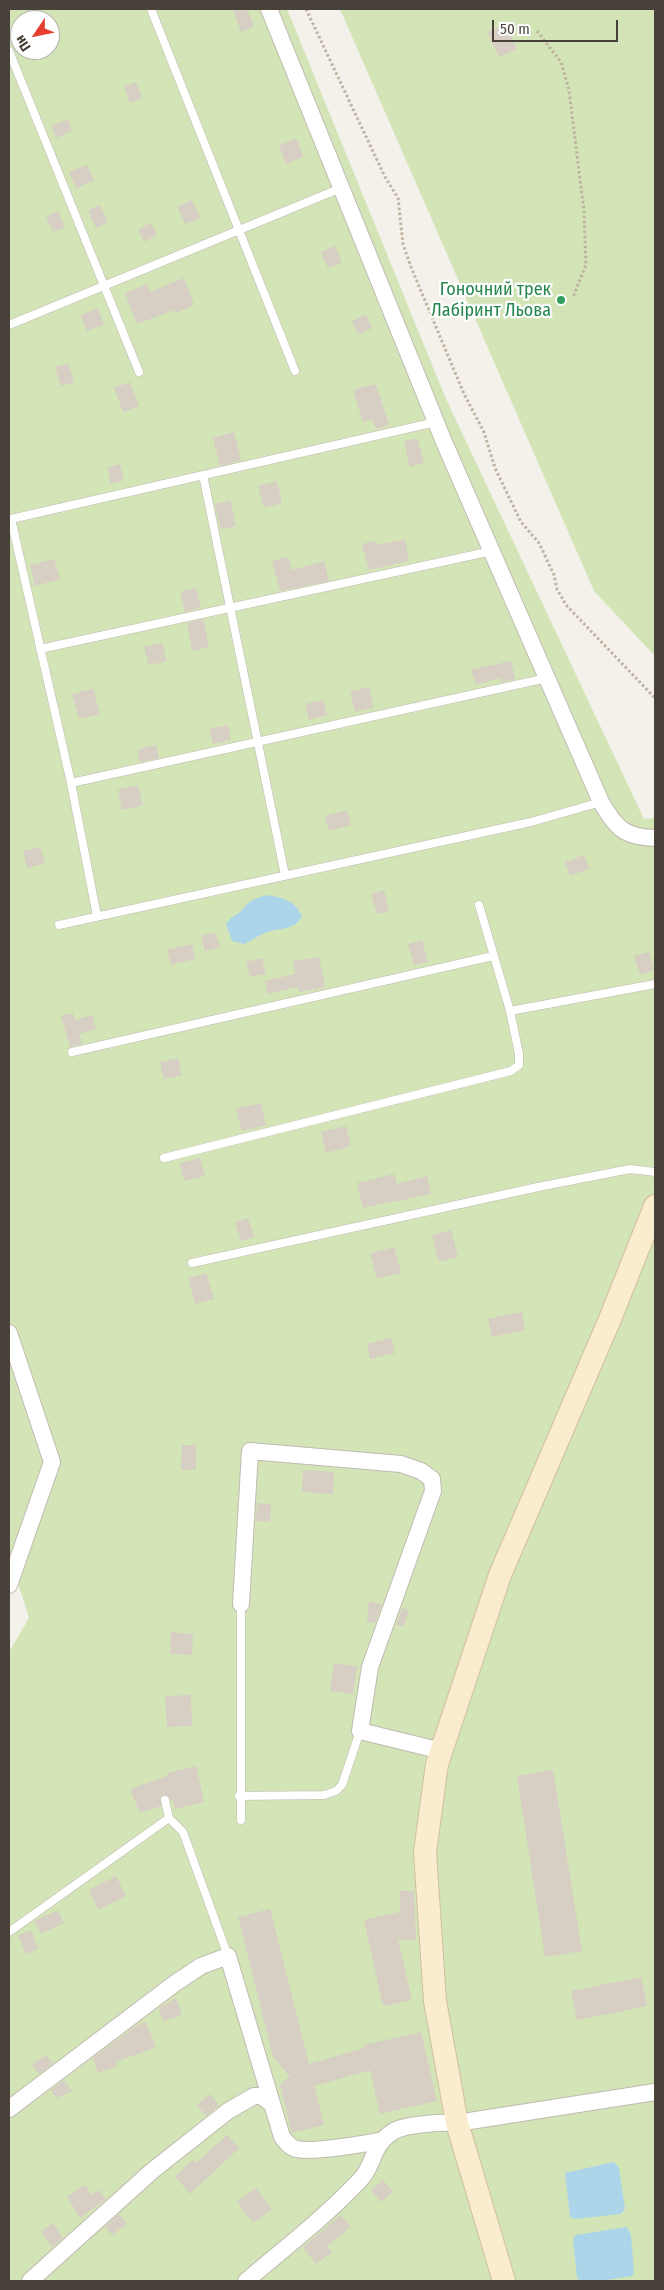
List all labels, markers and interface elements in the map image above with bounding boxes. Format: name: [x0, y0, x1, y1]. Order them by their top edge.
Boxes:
north arrow: [10, 10, 60, 60]
scale bar: [494, 10, 620, 42]
text: 50 m: [500, 20, 530, 38]
text: Пн: [12, 32, 34, 54]
place label: Гоночний трек Лабіринт Льова: [431, 279, 551, 322]
marker: Гоночний трек Лабіринт Льова: [555, 294, 567, 306]

